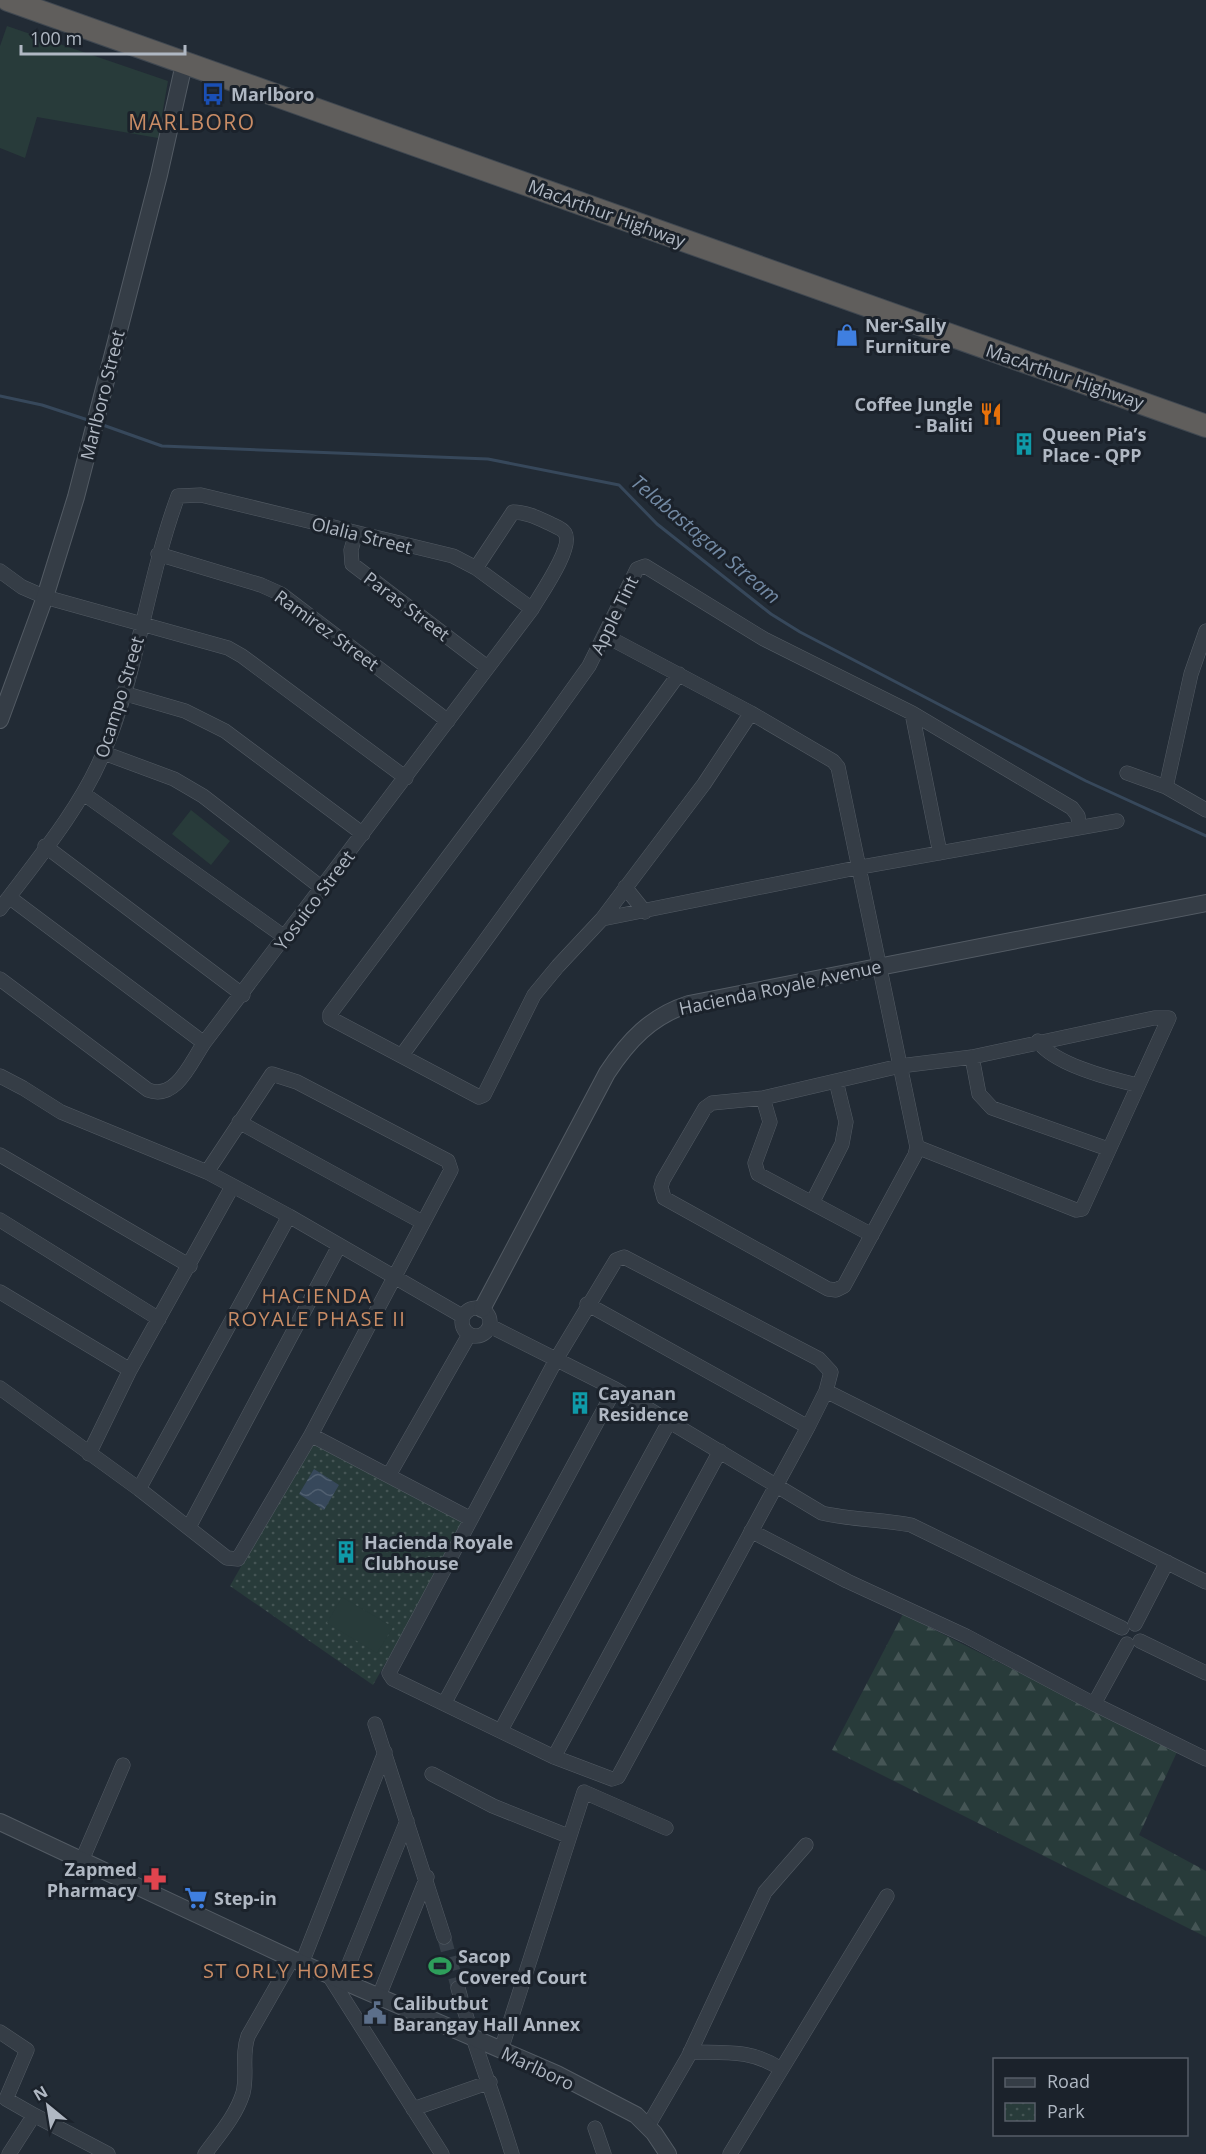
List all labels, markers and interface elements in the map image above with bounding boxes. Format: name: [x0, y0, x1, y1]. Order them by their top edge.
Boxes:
scale bar: [21, 18, 184, 56]
text: 100 m: [30, 26, 82, 50]
bus stop icon: Marlboro: [200, 81, 226, 107]
place label: Marlboro: [231, 82, 314, 106]
district label: MARLBORO: [128, 108, 256, 136]
street label: MacArthur Highway: [525, 173, 690, 253]
place label: Ner-Sally Furniture: [865, 313, 951, 358]
shop icon: Ner-Sally Furniture: [834, 322, 860, 348]
street label: Marlboro Street: [74, 328, 130, 462]
street label: MacArthur Highway: [983, 338, 1148, 415]
place label: Coffee Jungle - Baliti: [855, 392, 973, 437]
restaurant icon: Coffee Jungle - Baliti: [978, 401, 1004, 427]
place label: Queen Pia’s Place - QPP: [1042, 422, 1147, 467]
building icon: Queen Pia’s Place - QPP: [1011, 431, 1037, 457]
water label: Telabastagan Stream: [626, 468, 786, 610]
street label: Olalia Street: [309, 511, 415, 559]
street label: Paras Street: [359, 566, 455, 646]
street label: Apple Tint: [585, 572, 643, 658]
street label: Ramirez Street: [270, 584, 384, 676]
street label: Ocampo Street: [89, 633, 149, 761]
street label: Yosuico Street: [268, 845, 360, 955]
street label: Hacienda Royale Avenue: [677, 954, 883, 1020]
district label: HACIENDA ROYALE PHASE II: [228, 1282, 406, 1332]
place label: Cayanan Residence: [598, 1381, 689, 1426]
building icon: Cayanan Residence: [567, 1390, 593, 1416]
place label: Hacienda Royale Clubhouse: [364, 1530, 513, 1575]
building icon: Hacienda Royale Clubhouse: [333, 1539, 359, 1565]
place label: Zapmed Pharmacy: [47, 1857, 138, 1902]
pharmacy icon: Zapmed Pharmacy: [142, 1866, 168, 1892]
supermarket icon: Step-in: [183, 1885, 209, 1911]
place label: Step-in: [214, 1886, 277, 1910]
place label: Sacop Covered Court: [458, 1944, 587, 1989]
sports icon: Sacop Covered Court: [427, 1953, 453, 1979]
district label: ST ORLY HOMES: [203, 1957, 375, 1984]
place label: Calibutbut Barangay Hall Annex: [393, 1991, 581, 2036]
public building icon: Calibutbut Barangay Hall Annex: [362, 2000, 388, 2026]
street label: Marlboro: [498, 2041, 578, 2095]
legend: [993, 2058, 1188, 2136]
text: Road: [1047, 2069, 1090, 2093]
north arrow: [18, 2076, 78, 2136]
text: N: [29, 2080, 52, 2106]
text: Park: [1047, 2099, 1085, 2123]

